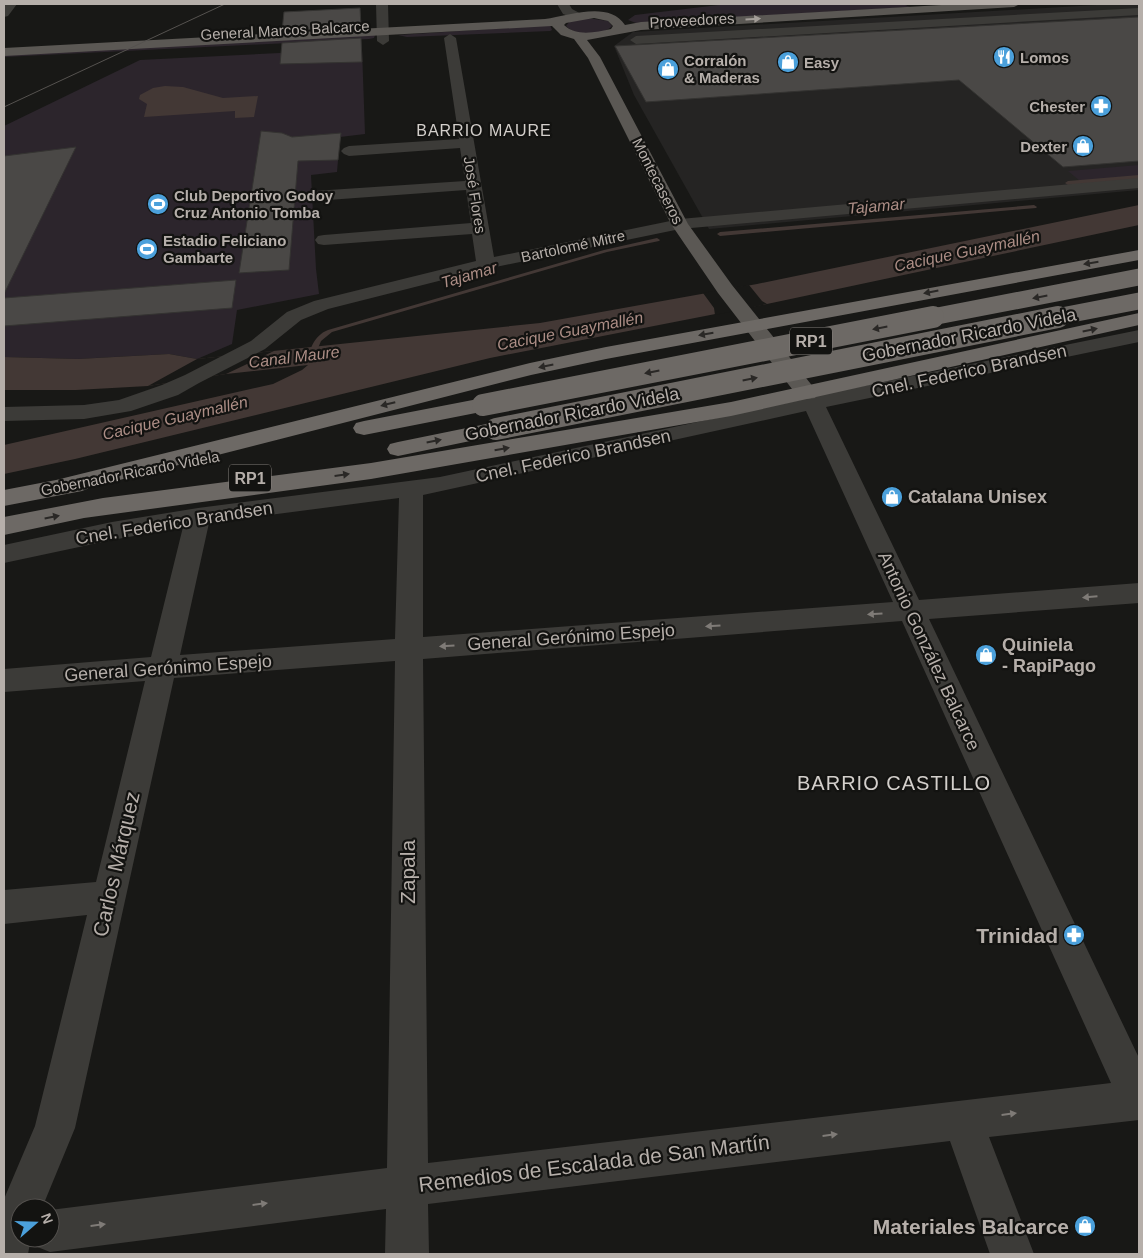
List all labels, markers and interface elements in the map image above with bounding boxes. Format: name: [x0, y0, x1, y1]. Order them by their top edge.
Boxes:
street label: Proveedores: [649, 9, 735, 31]
one-way arrow: [745, 15, 761, 23]
street label: General Marcos Balcarce: [200, 17, 370, 43]
restaurant icon: Lomos: [992, 45, 1016, 69]
place label: Lomos: [1020, 49, 1069, 66]
shop icon: Easy: [776, 50, 800, 74]
place label: Corralón & Maderas: [684, 52, 760, 86]
place label: Easy: [804, 54, 840, 71]
shop icon: Corralón & Maderas: [656, 57, 680, 81]
pharmacy icon: Chester: [1089, 94, 1113, 118]
place label: Chester: [1029, 98, 1085, 115]
district label: BARRIO MAURE: [416, 122, 552, 139]
shop icon: Dexter: [1071, 134, 1095, 158]
street label: Montecaseros: [629, 135, 687, 227]
place label: Dexter: [1020, 138, 1067, 155]
street label: José Flores: [461, 155, 489, 235]
place label: Club Deportivo Godoy Cruz Antonio Tomba: [174, 187, 334, 221]
sports icon: Club Deportivo Godoy Cruz Antonio Tomba: [146, 192, 170, 216]
water label: Tajamar: [847, 195, 906, 217]
street label: Bartolomé Mitre: [519, 227, 627, 265]
water label: Cacique Guaymallén: [893, 227, 1042, 275]
place label: Estadio Feliciano Gambarte: [163, 232, 286, 266]
sports icon: Estadio Feliciano Gambarte: [135, 237, 159, 261]
water label: Tajamar: [439, 259, 499, 291]
one-way arrow: [1083, 259, 1099, 267]
one-way arrow: [924, 288, 939, 296]
one-way arrow: [1031, 293, 1047, 301]
street label: Gobernador Ricardo Videla: [860, 304, 1079, 366]
water label: Cacique Guaymallén: [495, 308, 645, 354]
one-way arrow: [872, 324, 888, 332]
one-way arrow: [1082, 326, 1098, 334]
road number: RP1: [790, 328, 832, 354]
one-way arrow: [697, 331, 713, 339]
street label: Cnel. Federico Brandsen: [870, 341, 1068, 401]
water label: Canal Maure: [248, 343, 341, 371]
one-way arrow: [539, 362, 554, 370]
one-way arrow: [644, 369, 660, 377]
one-way arrow: [742, 374, 758, 382]
street label: Gobernador Ricardo Videla: [463, 383, 682, 445]
water label: Cacique Guaymallén: [101, 393, 249, 443]
one-way arrow: [381, 401, 396, 409]
street label: Cnel. Federico Brandsen: [474, 426, 672, 486]
one-way arrow: [427, 437, 443, 445]
one-way arrow: [494, 445, 510, 453]
street label: Gobernador Ricardo Videla: [39, 447, 221, 499]
road number: RP1: [229, 464, 271, 492]
one-way arrow: [334, 471, 350, 479]
shop icon: Catalana Unisex: [880, 485, 904, 509]
place label: Catalana Unisex: [908, 487, 1047, 507]
street label: Cnel. Federico Brandsen: [74, 498, 274, 548]
one-way arrow: [44, 512, 60, 520]
street label: Antonio González Balcarce: [874, 548, 984, 754]
one-way arrow: [1082, 594, 1098, 602]
one-way arrow: [867, 611, 883, 619]
street label: General Gerónimo Espejo: [467, 620, 675, 654]
one-way arrow: [705, 623, 721, 631]
place label: Quiniela - RapiPago: [1002, 635, 1096, 676]
one-way arrow: [438, 642, 454, 650]
shop icon: Quiniela - RapiPago: [974, 643, 998, 667]
street label: General Gerónimo Espejo: [64, 651, 272, 685]
district label: BARRIO CASTILLO: [797, 772, 991, 794]
street label: Carlos Márquez: [88, 789, 144, 939]
street label: Zapala: [396, 840, 419, 904]
pharmacy icon: Trinidad: [1062, 923, 1086, 947]
place label: Trinidad: [976, 924, 1058, 947]
one-way arrow: [1001, 1110, 1017, 1118]
street label: Remedios de Escalada de San Martín: [417, 1130, 771, 1196]
one-way arrow: [822, 1131, 838, 1139]
north arrow: [10, 1198, 60, 1248]
one-way arrow: [252, 1200, 268, 1208]
text: N: [38, 1211, 56, 1226]
shop icon: Materiales Balcarce: [1073, 1214, 1097, 1238]
place label: Materiales Balcarce: [873, 1215, 1069, 1238]
one-way arrow: [91, 1220, 107, 1228]

